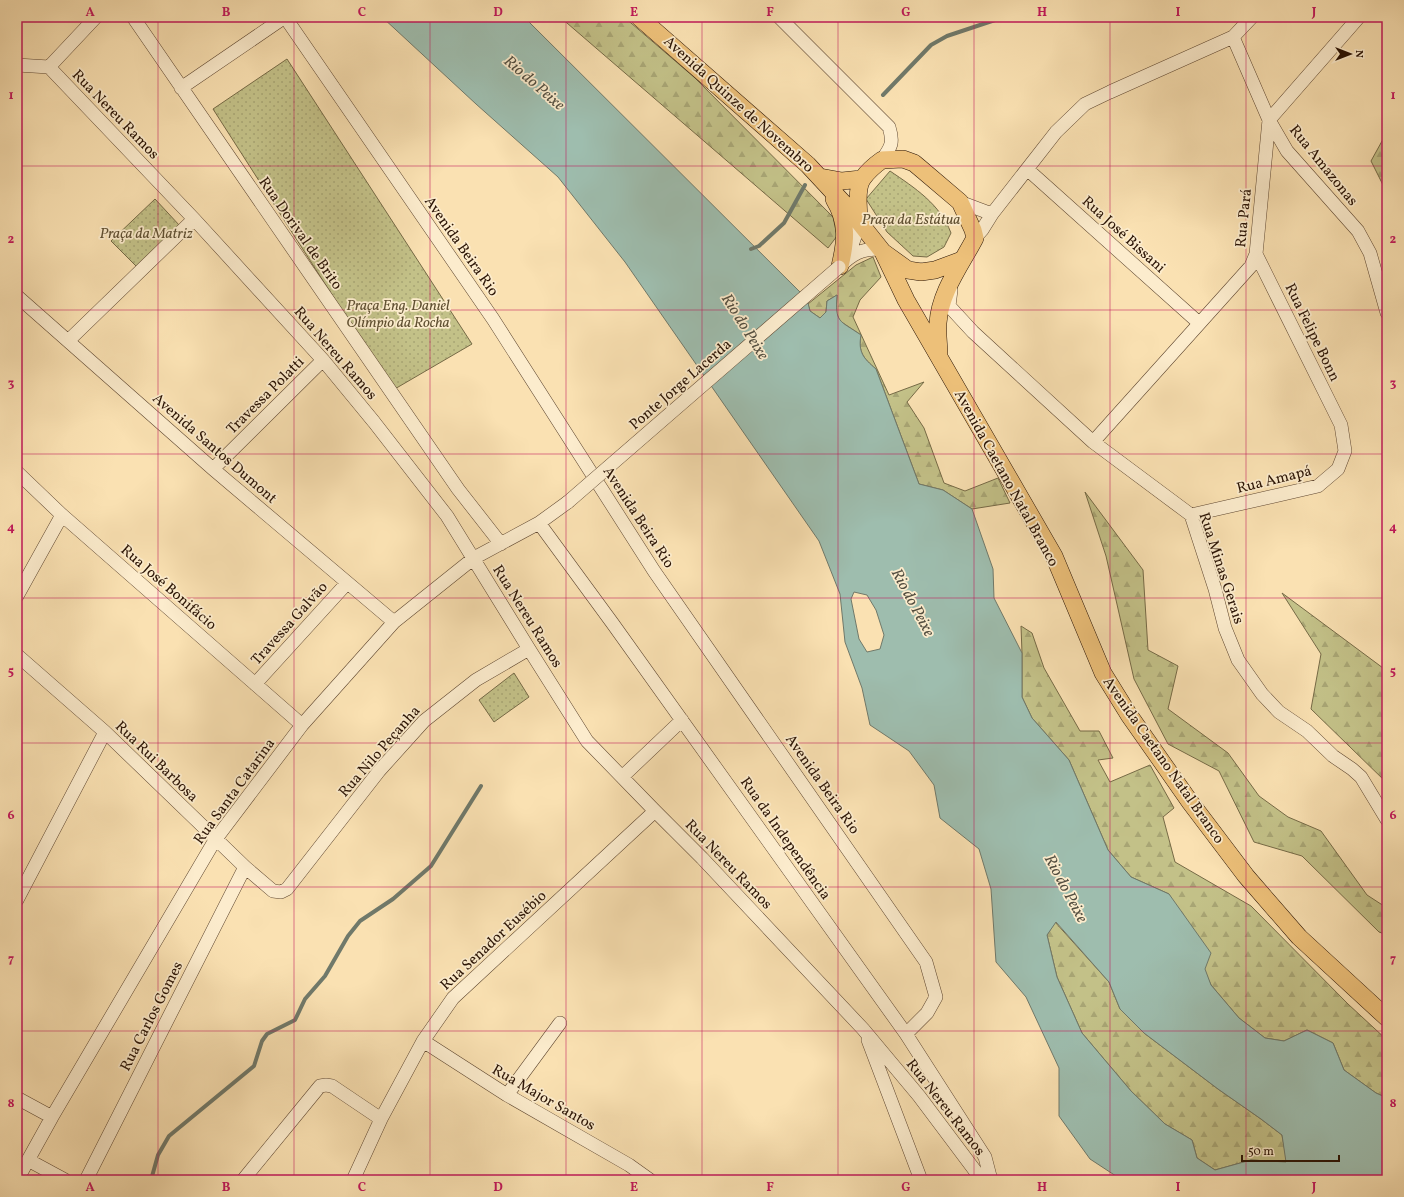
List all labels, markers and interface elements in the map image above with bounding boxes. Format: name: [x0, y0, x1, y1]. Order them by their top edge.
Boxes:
text: A: [85, 4, 95, 22]
text: B: [222, 4, 231, 22]
text: C: [358, 4, 366, 22]
text: D: [493, 4, 503, 22]
text: E: [630, 4, 638, 22]
text: F: [766, 4, 774, 22]
text: G: [901, 4, 911, 22]
text: H: [1037, 4, 1047, 22]
text: I: [1176, 4, 1181, 22]
text: J: [1311, 4, 1317, 22]
street label: Avenida Quinze de Novembro: [658, 32, 818, 178]
north arrow: [1330, 34, 1370, 74]
text: N: [1351, 50, 1366, 58]
water label: Rio do Peixe: [498, 51, 569, 116]
street label: Rua Nereu Ramos: [66, 65, 163, 165]
text: 1: [8, 87, 14, 105]
text: 1: [1390, 87, 1396, 105]
street label: Rua Amazonas: [1284, 121, 1362, 211]
street label: Rua Dorival de Brito: [253, 173, 347, 295]
street label: Rua Pará: [1231, 188, 1258, 249]
street label: Rua José Bissani: [1076, 192, 1170, 278]
street label: Avenida Beira Rio: [418, 193, 503, 301]
park label: Praça da Estátua: [862, 210, 960, 231]
park label: Praça da Matriz: [99, 224, 193, 245]
text: 2: [8, 231, 15, 249]
text: 2: [1390, 231, 1397, 249]
street label: Rua Felipe Bonn: [1279, 280, 1345, 385]
water label: Rio do Peixe: [715, 290, 773, 364]
park label: Praça Eng. Daniel Olímpio da Rocha: [346, 296, 450, 334]
street label: Rua Nereu Ramos: [288, 303, 381, 405]
street label: Ponte Jorge Lacerda: [625, 335, 737, 436]
street label: Travessa Polatti: [222, 352, 310, 440]
text: 3: [8, 375, 15, 393]
text: 3: [1390, 375, 1397, 393]
street label: Avenida Caetano Natal Branco: [948, 386, 1063, 571]
street label: Avenida Santos Dumont: [147, 389, 281, 509]
street label: Rua Amapá: [1235, 461, 1314, 500]
street label: Avenida Beira Rio: [597, 463, 679, 573]
street label: Rua Minas Gerais: [1193, 510, 1249, 627]
text: 4: [7, 519, 15, 537]
text: 4: [1389, 519, 1397, 537]
street label: Rua José Bonifácio: [115, 540, 221, 636]
street label: Rua Nereu Ramos: [487, 561, 567, 672]
water label: Rio do Peixe: [885, 565, 939, 641]
street label: Travessa Galvão: [247, 578, 333, 670]
text: 5: [8, 663, 14, 681]
text: 5: [1390, 663, 1396, 681]
street label: Avenida Caetano Natal Branco: [1097, 673, 1229, 849]
street label: Rua Nilo Peçanha: [334, 702, 426, 802]
street label: Rua Rui Barbosa: [110, 717, 202, 807]
street label: Avenida Beira Rio: [779, 731, 864, 839]
street label: Rua Santa Catarina: [190, 734, 281, 849]
street label: Rua da Independência: [734, 773, 835, 905]
text: 6: [7, 807, 15, 825]
text: 6: [1389, 807, 1397, 825]
street label: Rua Nereu Ramos: [679, 815, 776, 915]
water label: Rio do Peixe: [1038, 851, 1092, 927]
street label: Rua Senador Eusébio: [436, 886, 552, 996]
text: 7: [8, 951, 14, 969]
text: 7: [1390, 951, 1396, 969]
street label: Rua Carlos Gomes: [116, 958, 189, 1075]
street label: Rua Nereu Ramos: [900, 1055, 989, 1161]
street label: Rua Major Santos: [488, 1060, 599, 1136]
text: 8: [7, 1095, 15, 1113]
text: 8: [1389, 1095, 1397, 1113]
scale bar: [1242, 1137, 1339, 1163]
text: 50 m: [1248, 1144, 1274, 1160]
text: A: [85, 1179, 95, 1197]
text: B: [222, 1179, 231, 1197]
text: C: [358, 1179, 366, 1197]
text: D: [493, 1179, 503, 1197]
text: E: [630, 1179, 638, 1197]
text: F: [766, 1179, 774, 1197]
text: G: [901, 1179, 911, 1197]
text: H: [1037, 1179, 1047, 1197]
text: I: [1176, 1179, 1181, 1197]
text: J: [1311, 1179, 1317, 1197]

